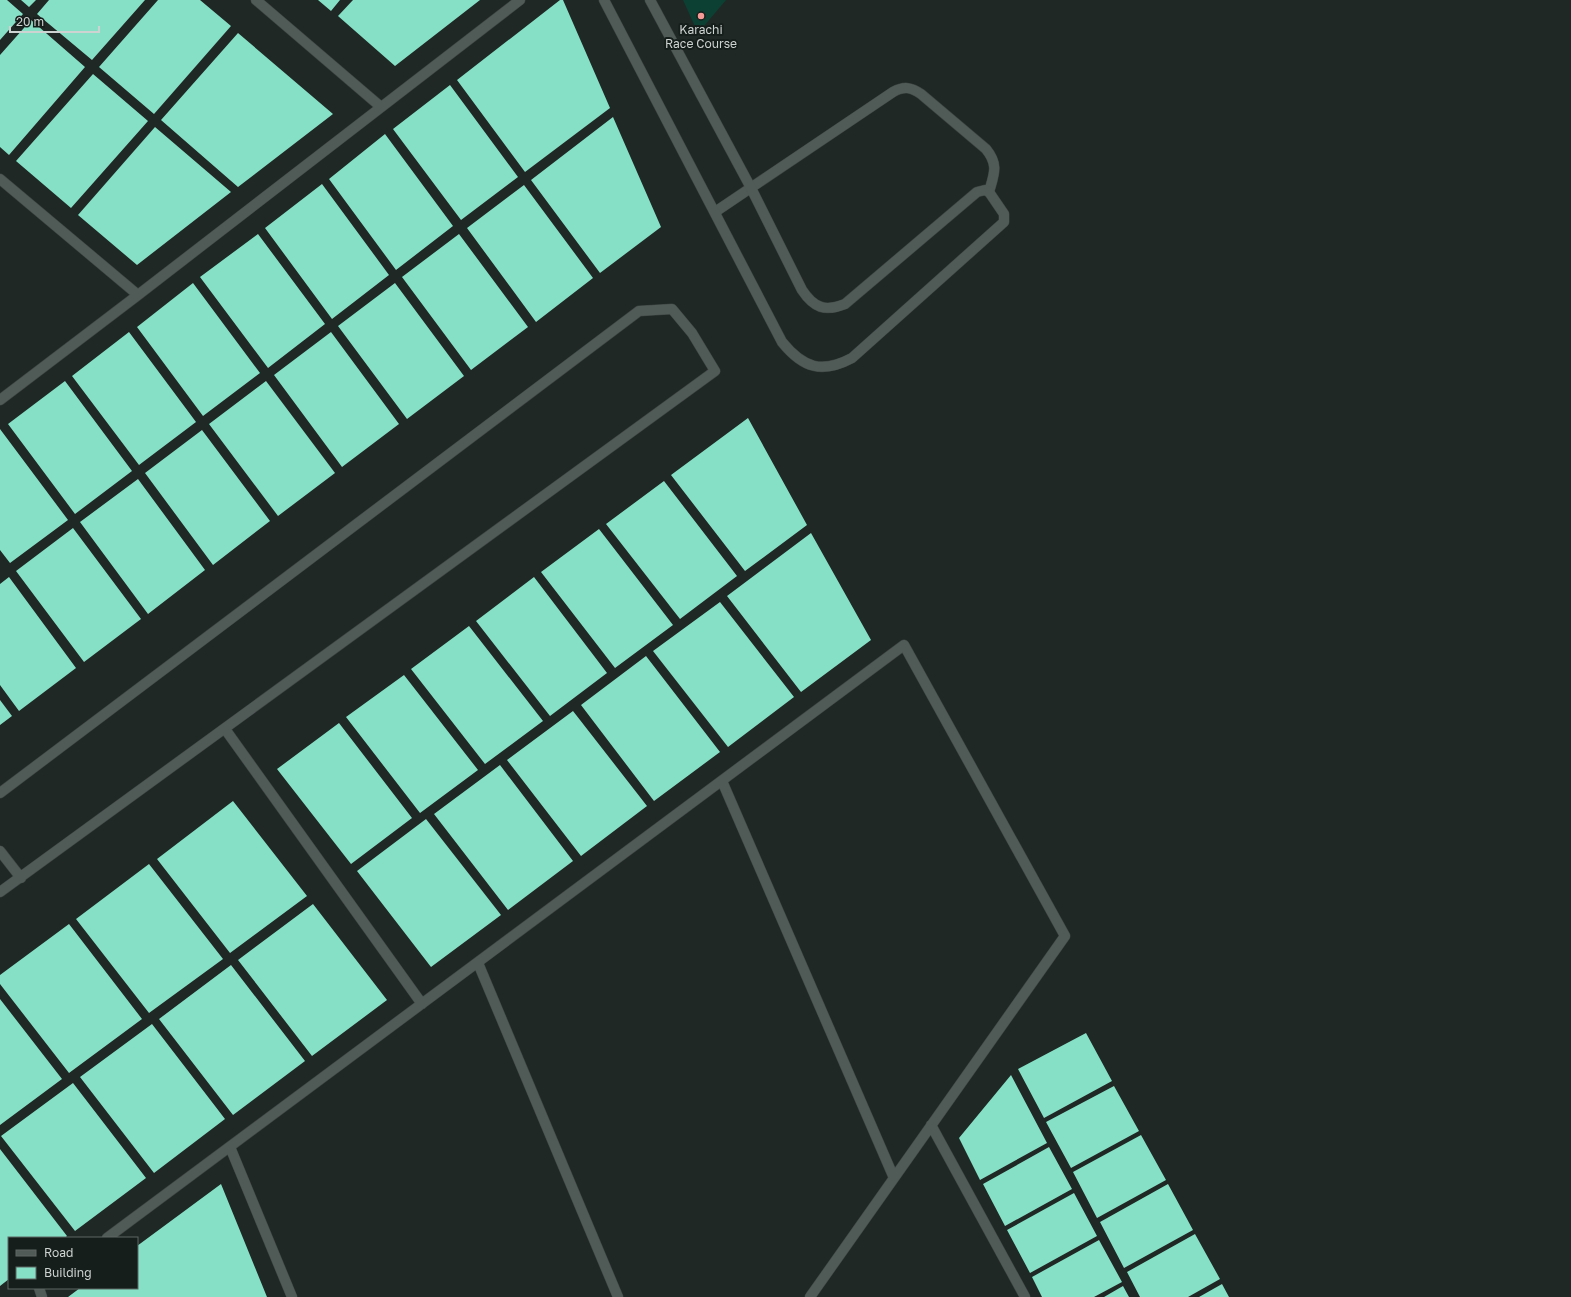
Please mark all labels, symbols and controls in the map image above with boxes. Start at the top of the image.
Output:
scale bar [10,8,99,34]
marker: Karachi Race Course [696,11,706,21]
text: 20 m [16,14,44,29]
place label: Karachi Race Course [665,22,737,51]
legend [8,1237,138,1289]
text: Road [44,1245,73,1260]
text: Building [44,1265,92,1280]

